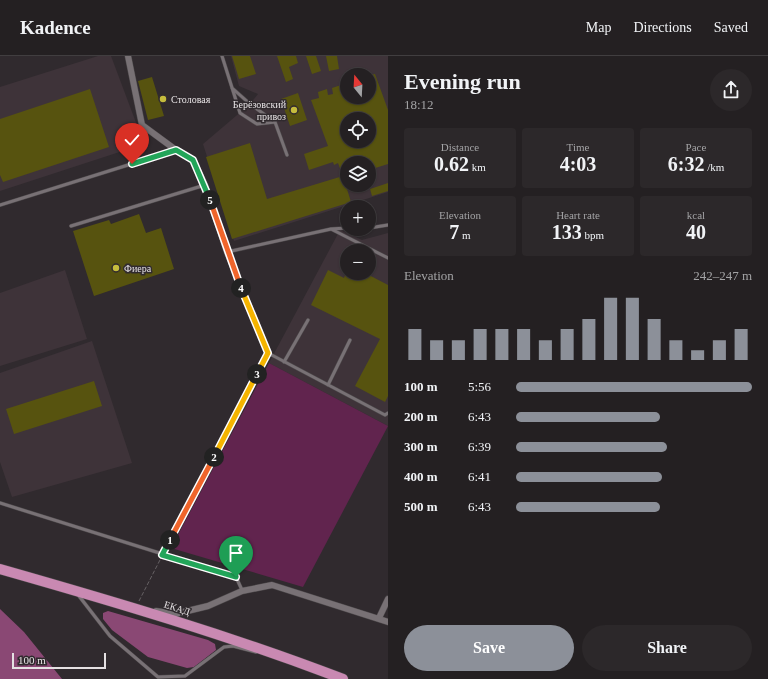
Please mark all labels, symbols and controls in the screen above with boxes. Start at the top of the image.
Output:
text: Kadence [20,17,91,38]
text: Map [586,20,611,35]
text: Directions [633,20,692,35]
text: Saved [714,20,748,35]
north arrow [340,68,376,104]
map controls [340,68,376,280]
text: Evening run [404,69,521,94]
button: share [710,69,752,111]
marker: Столовая [158,94,168,104]
place label: Столовая [171,94,211,105]
text: 18:12 [404,97,434,112]
place label: Берёзовский привоз [233,99,287,122]
marker: Берёзовский привоз [289,105,299,115]
button: locate [340,112,376,148]
pin [115,123,149,164]
icon: check [121,129,143,151]
text: Distance [441,141,479,153]
text: Time [567,141,589,153]
text: Pace [686,141,706,153]
text: 0.62 [434,153,469,175]
text: 4:03 [560,153,596,175]
text: 6:32 [668,153,704,175]
button: layers [340,156,376,192]
text: km [469,161,486,173]
text: /km [704,161,724,173]
pin: 5 [200,190,220,210]
text: 5 [207,194,213,206]
button: + [340,200,376,236]
text: Elevation [439,209,481,221]
text: Heart rate [556,209,600,221]
text: kcal [687,209,705,221]
text: 7 [449,221,459,243]
text: 133 [552,221,582,243]
text: 40 [686,221,706,243]
text: m [459,229,471,241]
text: bpm [582,229,604,241]
button: − [340,244,376,280]
marker: Фиера [111,263,121,273]
place label: Фиера [124,263,152,274]
text: Elevation [404,268,454,283]
text: 242–247 m [693,268,752,283]
pin: 4 [231,278,251,298]
text: 4 [238,282,244,294]
pin: 3 [247,364,267,384]
text: 3 [254,368,260,380]
text: 100 m [404,379,438,394]
text: 5:56 [468,379,491,394]
text: 200 m [404,409,438,424]
text: 6:43 [468,409,491,424]
text: 300 m [404,439,438,454]
text: 6:39 [468,439,491,454]
pin: 2 [204,447,224,467]
text: 2 [211,451,217,463]
text: 400 m [404,469,438,484]
text: 6:41 [468,469,491,484]
text: 500 m [404,499,438,514]
text: 6:43 [468,499,491,514]
pin: 1 [160,530,180,550]
text: 1 [167,534,173,546]
pin [219,536,253,577]
icon: arrive [225,542,247,564]
street label: ЕКАД [163,599,192,617]
button: Save [404,625,574,671]
button: Share [582,625,752,671]
scale bar [12,651,106,670]
text: 100 m [18,654,46,666]

